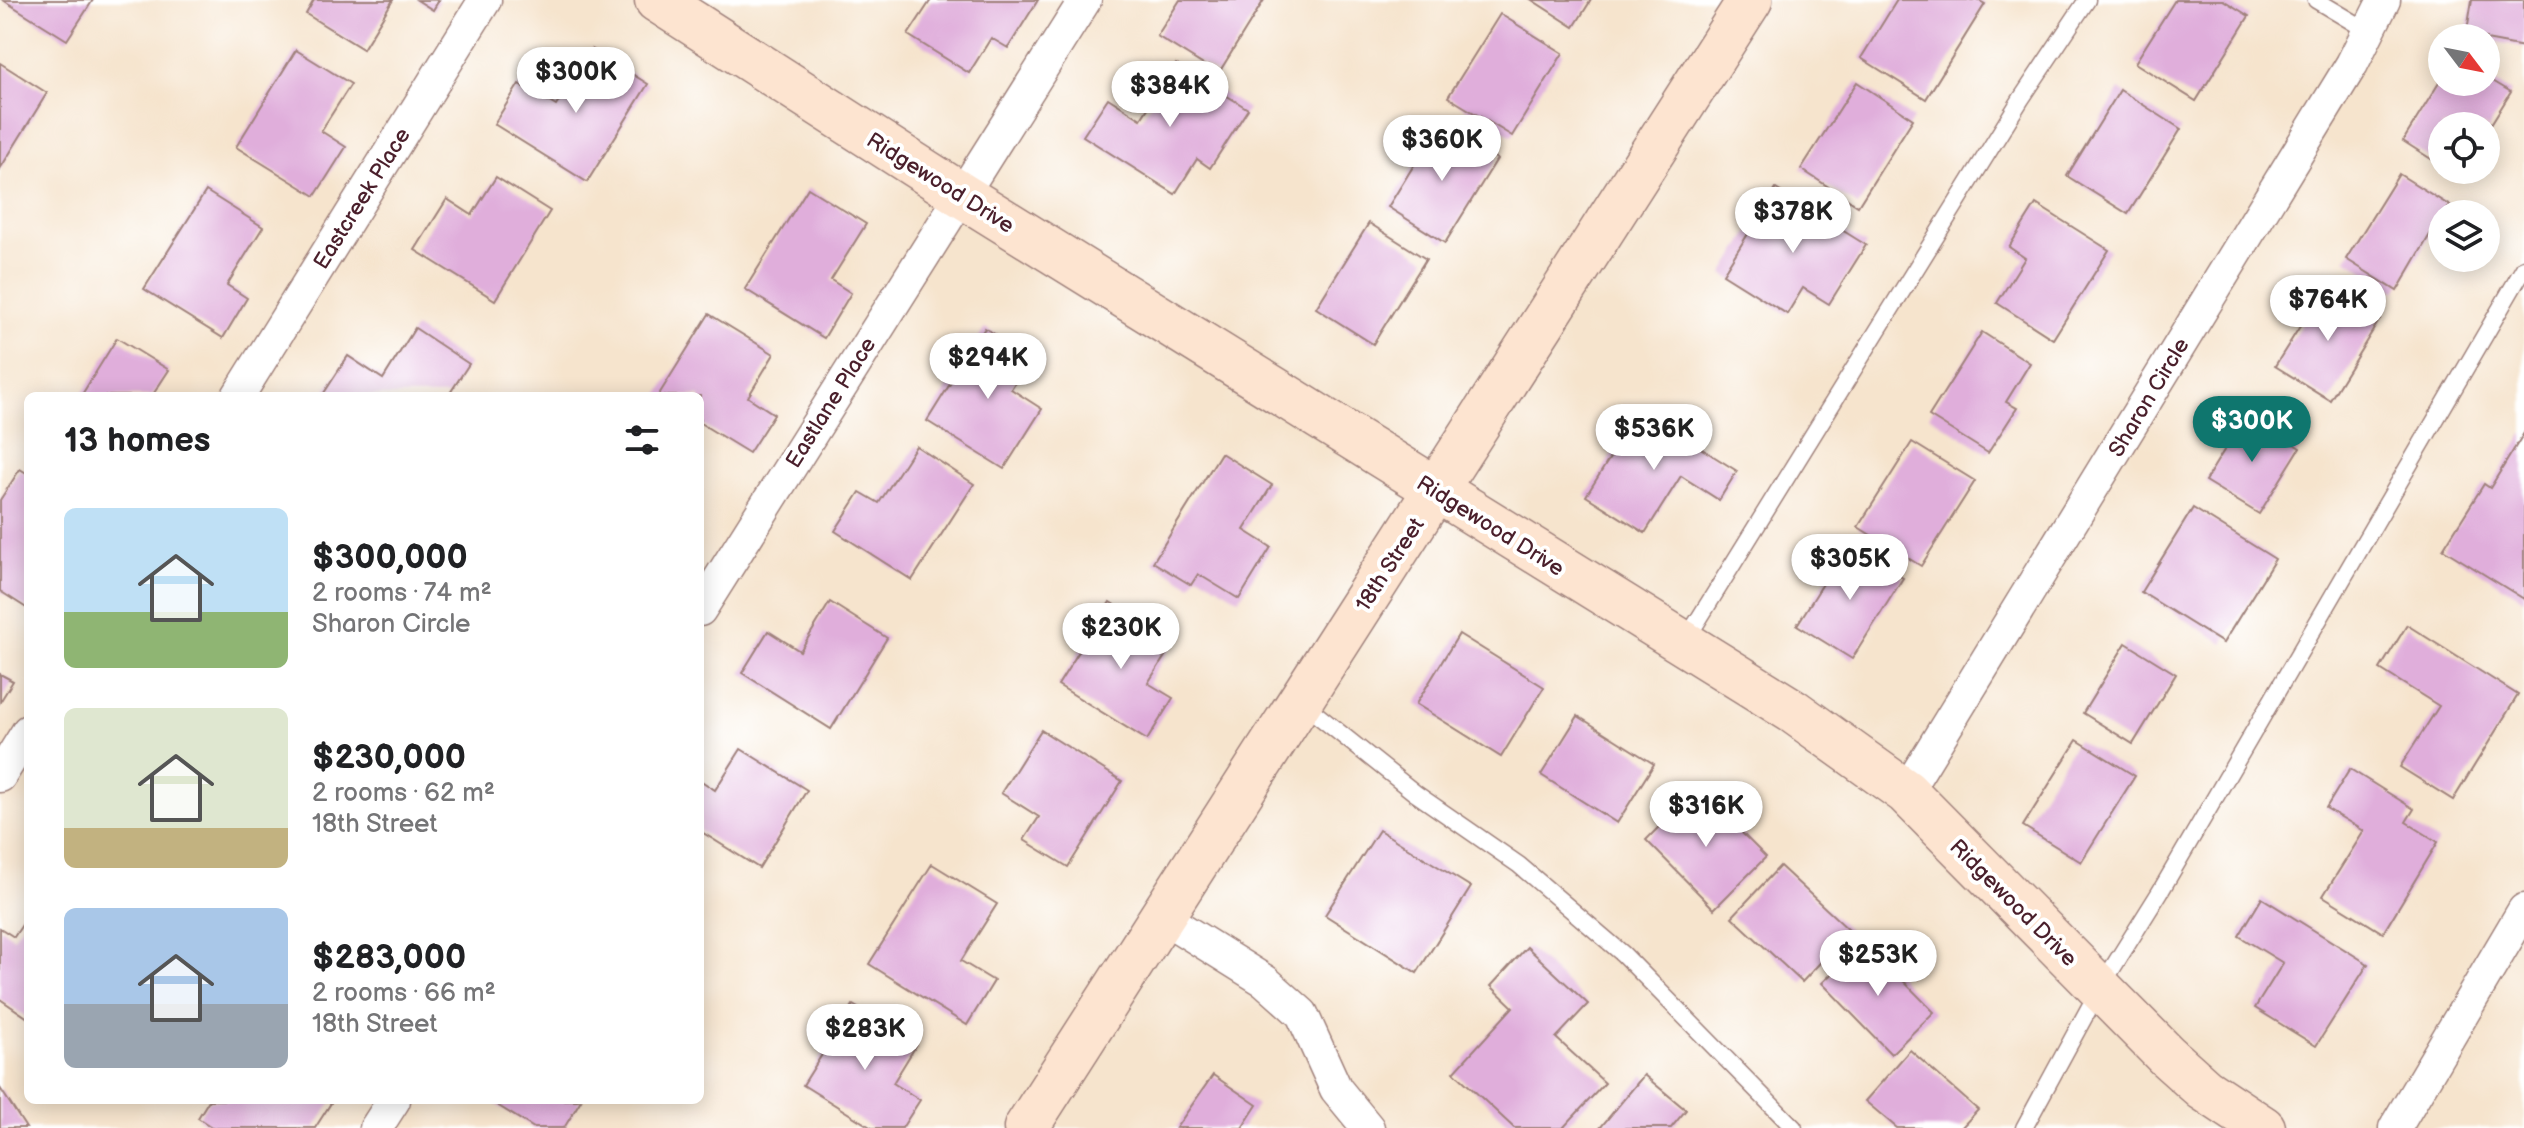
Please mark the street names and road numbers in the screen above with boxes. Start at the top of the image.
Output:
street label: Eastcreek Place [308,123,417,275]
street label: Ridgewood Drive [861,127,1019,240]
street label: Eastlane Place [780,332,882,473]
street label: Sharon Circle [2103,333,2195,462]
street label: Ridgewood Drive [1411,470,1569,583]
street label: 18th Street [1350,513,1431,617]
street label: Ridgewood Drive [1944,834,2082,972]

